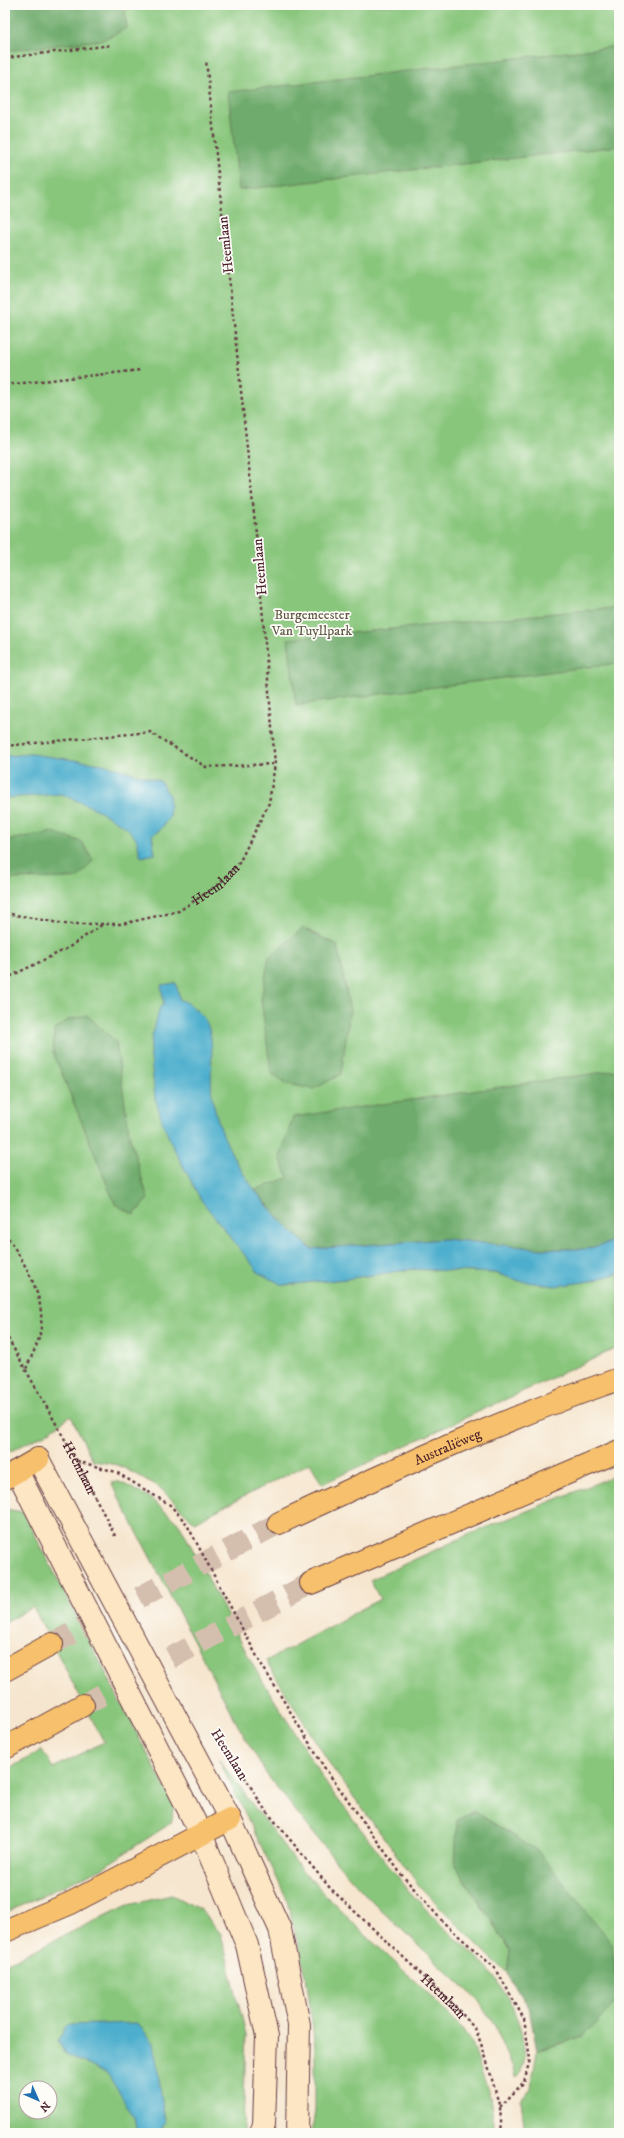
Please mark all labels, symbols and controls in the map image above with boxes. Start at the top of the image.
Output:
street label: Heemlaan [214,215,238,274]
street label: Heemlaan [248,537,271,596]
park label: Burgemeester Van Tuyllpark [271,606,352,640]
street label: Heemlaan [189,859,245,910]
street label: Australiëweg [412,1425,484,1470]
street label: Heemlaan [58,1438,101,1498]
street label: Heemlaan [206,1726,252,1784]
street label: Heemlaan [416,1970,470,2023]
north arrow [18,2080,58,2120]
text: N [36,2098,53,2115]

